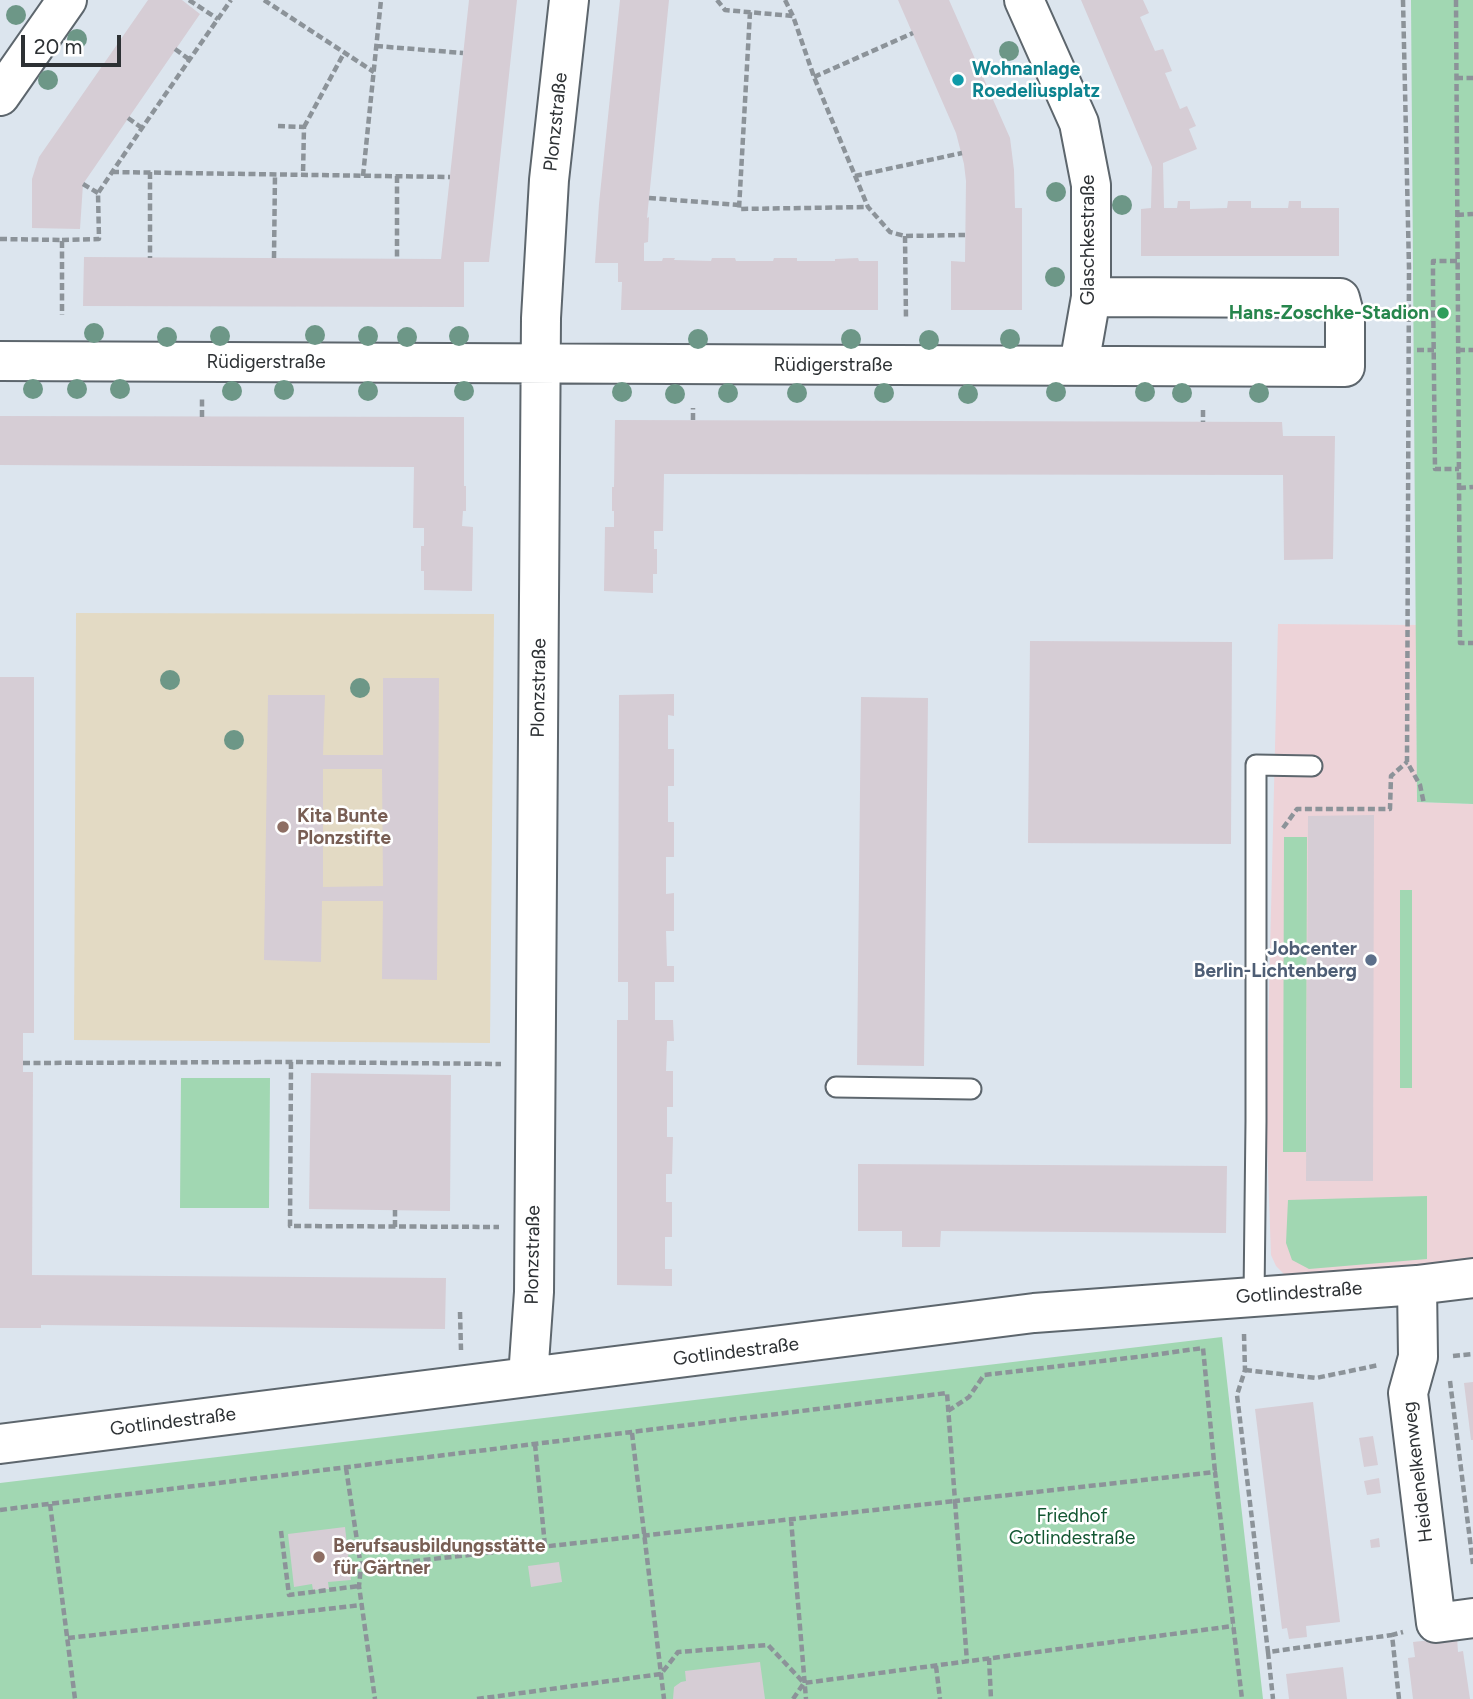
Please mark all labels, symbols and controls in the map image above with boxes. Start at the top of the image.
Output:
scale bar [24,21,124,65]
text: 20 m [34,34,82,59]
place label: Wohnanlage Roedeliusplatz [972,58,1100,102]
street label: Plonzstraße [539,71,573,173]
marker: Wohnanlage Roedeliusplatz [950,72,966,88]
street label: Glaschkestraße [1077,175,1099,305]
place label: Hans-Zoschke-Stadion [1229,302,1429,324]
marker: Hans-Zoschke-Stadion [1435,305,1451,321]
street label: Rüdigerstraße [206,351,326,373]
street label: Rüdigerstraße [773,354,893,376]
street label: Plonzstraße [527,638,551,738]
place label: Kita Bunte Plonzstifte [297,805,391,849]
marker: Kita Bunte Plonzstifte [275,819,291,835]
place label: Jobcenter Berlin-Lichtenberg [1194,938,1357,982]
marker: Jobcenter Berlin-Lichtenberg [1363,952,1379,968]
street label: Plonzstraße [521,1205,545,1305]
street label: Gotlindestraße [1235,1277,1363,1309]
street label: Gotlindestraße [672,1333,800,1371]
street label: Heidenelkenweg [1398,1400,1438,1544]
street label: Gotlindestraße [109,1403,237,1441]
park label: Friedhof Gotlindestraße [1009,1505,1135,1549]
place label: Berufsausbildungsstätte für Gärtner [333,1535,546,1579]
marker: Berufsausbildungsstätte für Gärtner [311,1549,327,1565]

